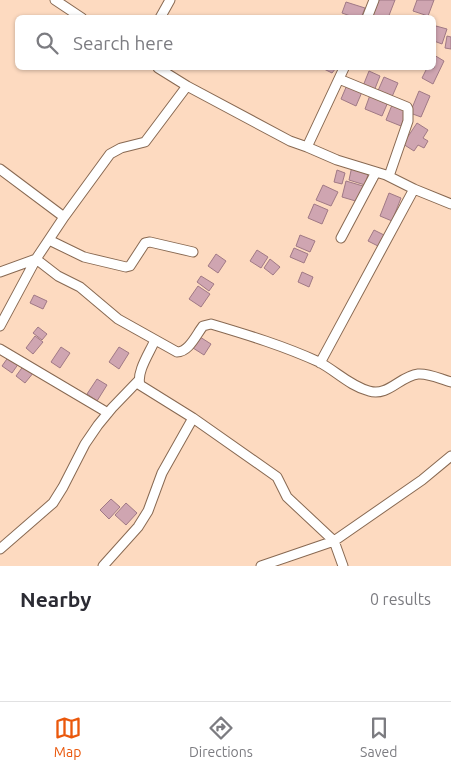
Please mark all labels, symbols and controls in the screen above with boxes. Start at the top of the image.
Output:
search box [15,15,436,70]
icon: search [33,29,61,57]
text: Search here [73,32,173,54]
text: Nearby [20,587,91,611]
text: 0 results [370,590,431,608]
tab: Map [54,714,82,760]
tab: Directions [189,714,253,760]
tab: Saved [360,714,397,760]

